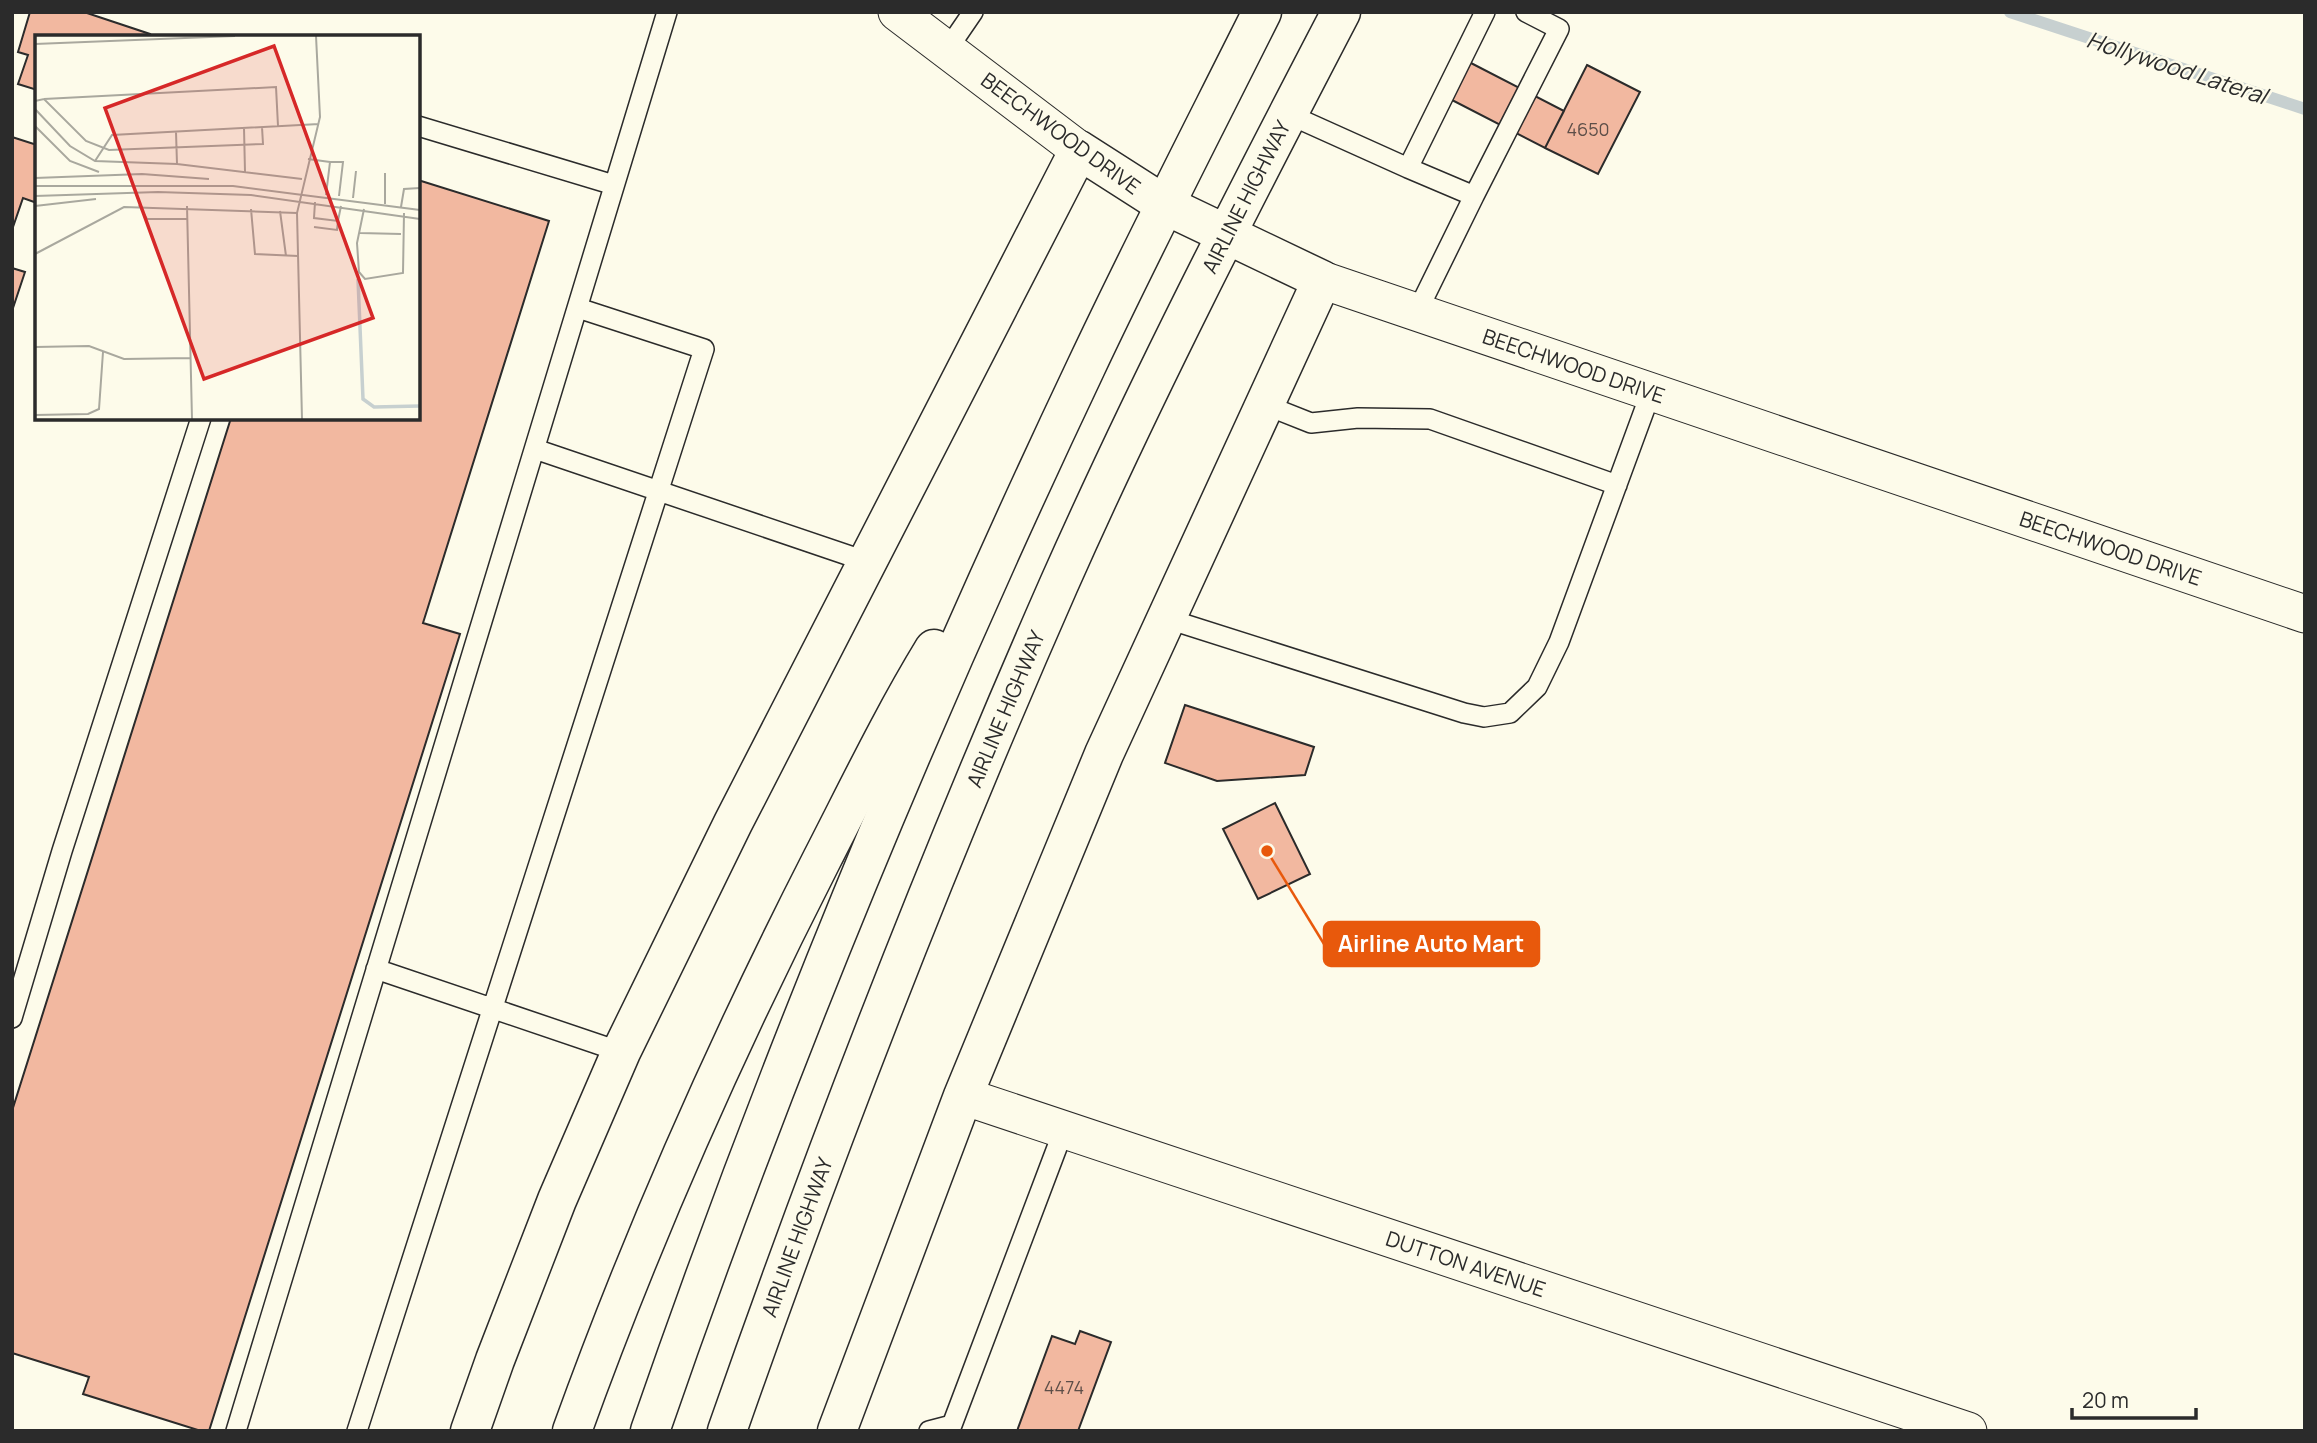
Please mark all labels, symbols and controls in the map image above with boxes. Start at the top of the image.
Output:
water label: Hollywood Lateral [2083,23,2274,112]
inset map [35,35,420,420]
street label: BEECHWOOD DRIVE [976,66,1146,200]
street label: AIRLINE HIGHWAY [1195,115,1297,278]
house number: 4650 [1566,117,1610,141]
street label: BEECHWOOD DRIVE [1479,322,1669,409]
street label: BEECHWOOD DRIVE [2016,504,2205,592]
street label: AIRLINE HIGHWAY [960,626,1051,792]
callout: Airline Auto Mart [1324,922,1539,966]
text: Airline Auto Mart [1338,927,1524,959]
street label: AIRLINE HIGHWAY [755,1153,839,1321]
street label: DUTTON AVENUE [1382,1224,1549,1303]
house number: 4474 [1044,1375,1084,1399]
scale bar [2072,1376,2196,1420]
text: 20 m [2082,1386,2129,1414]

